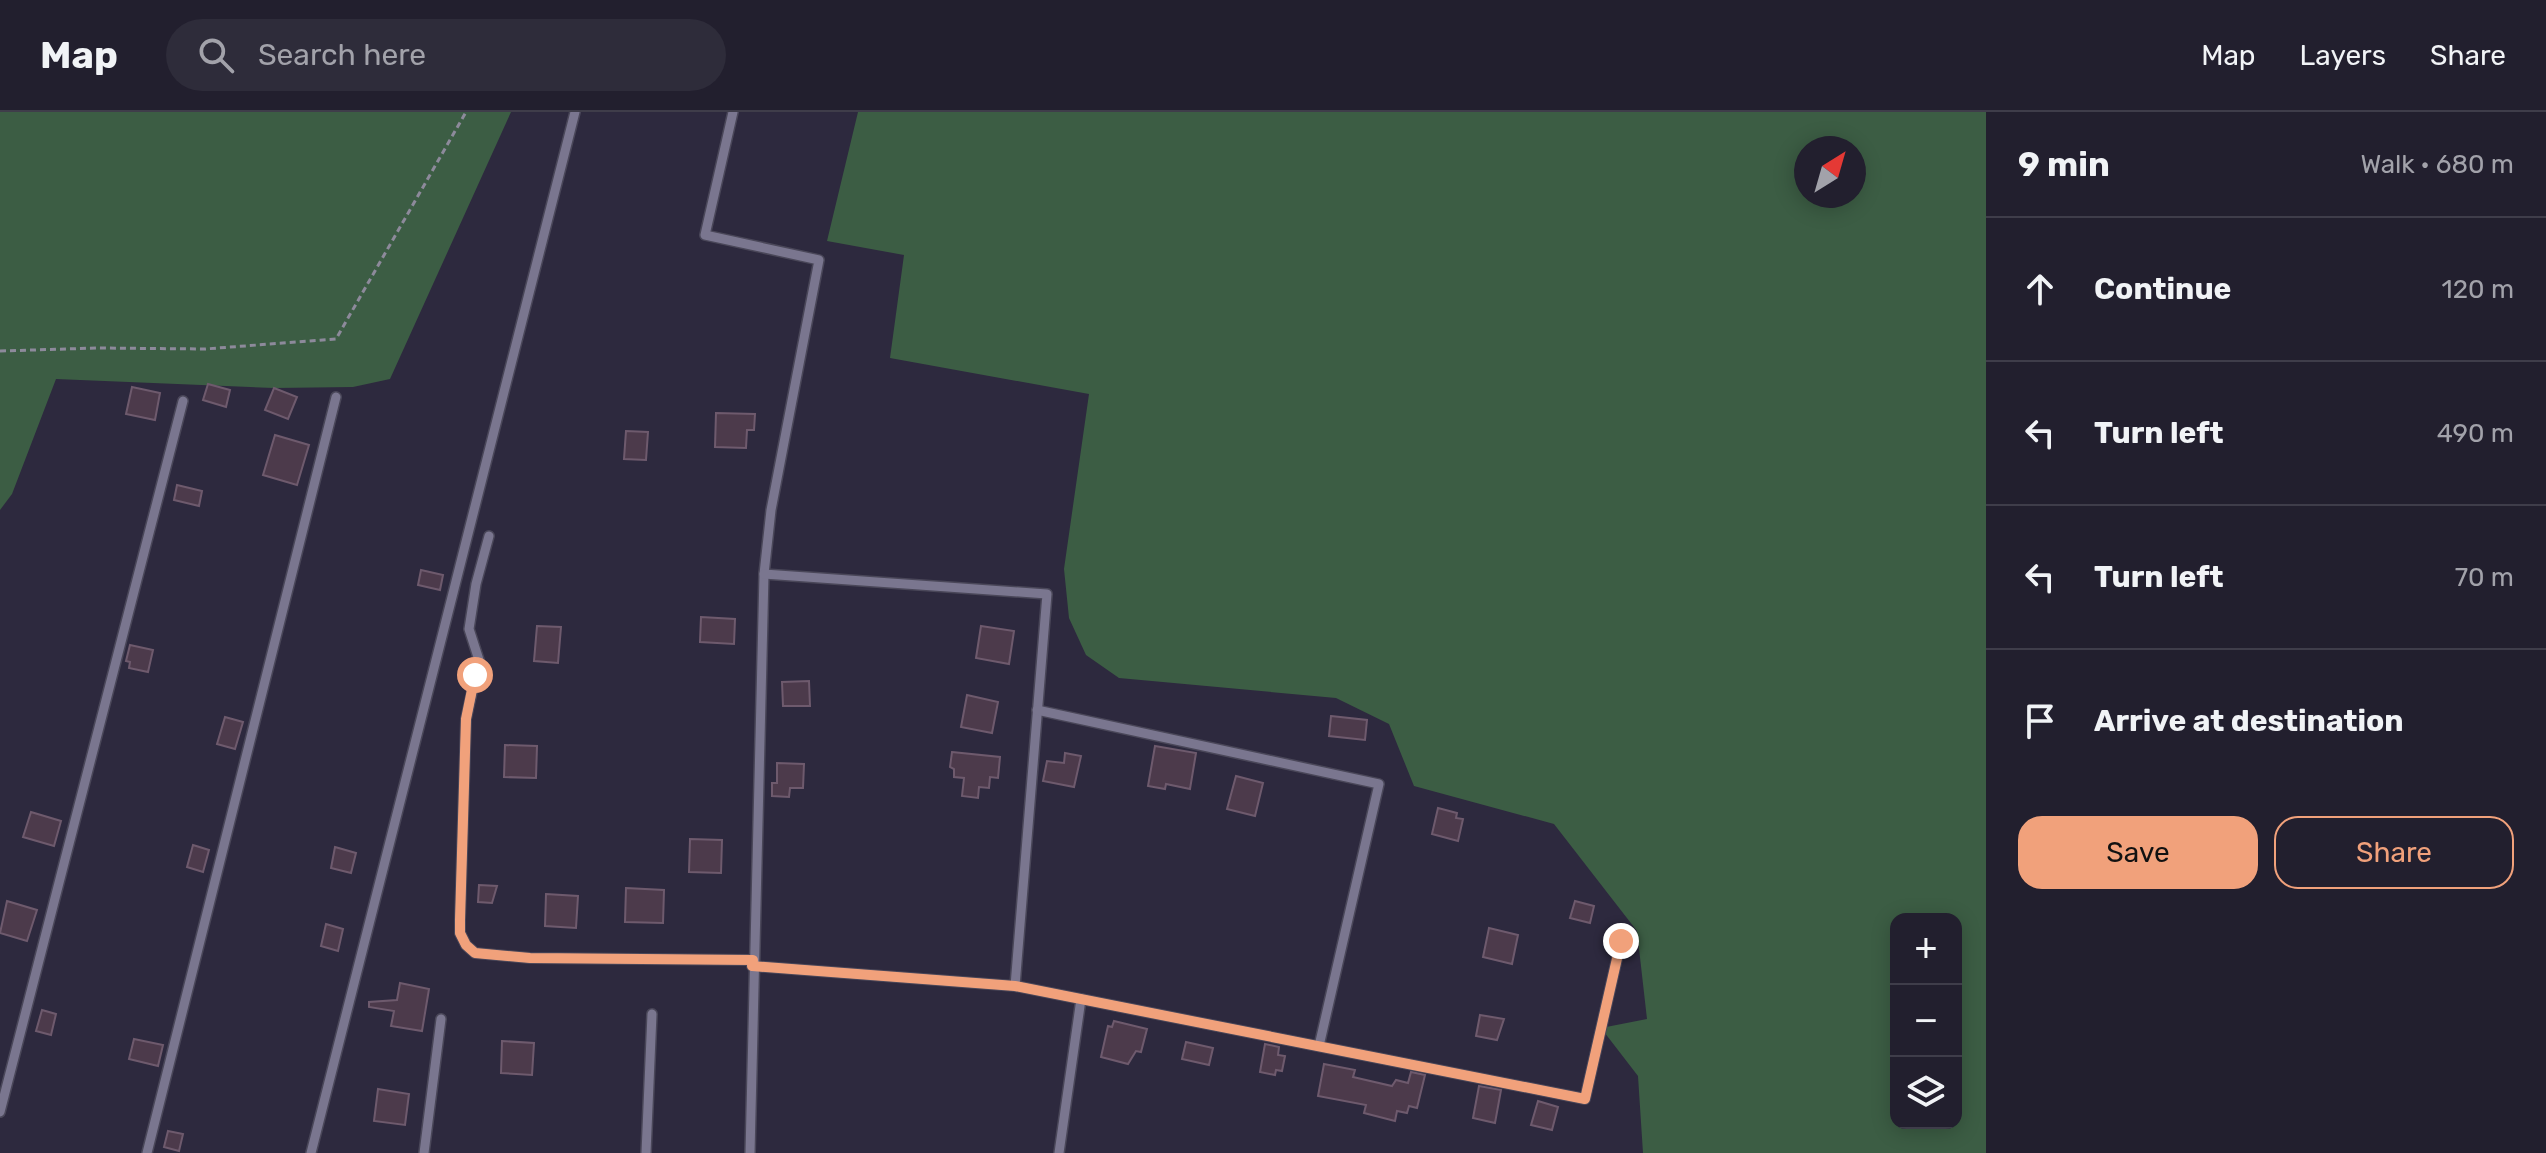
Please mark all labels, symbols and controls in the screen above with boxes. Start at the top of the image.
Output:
search box [166,19,726,91]
text: Map [40,32,118,78]
icon: search [194,33,238,77]
text: Search here [258,37,426,73]
text: Map [2201,39,2256,72]
text: Layers [2300,39,2386,72]
text: Share [2430,39,2506,72]
north arrow [1794,136,1866,208]
text: 9 min [2018,144,2110,185]
text: Walk · 680 m [2360,149,2514,180]
icon: ahead [2018,267,2062,311]
text: Continue [2094,271,2231,307]
text: 120 m [2442,274,2514,305]
icon: left [2018,411,2062,455]
text: Turn left [2094,415,2224,451]
text: 490 m [2437,418,2514,449]
icon: left [2018,555,2062,599]
text: Turn left [2094,559,2224,595]
text: 70 m [2455,562,2514,593]
route start [457,657,493,693]
icon: arrive [2018,699,2062,743]
text: Arrive at destination [2094,703,2404,739]
button: Save [2018,816,2258,889]
button: Share [2274,816,2514,889]
map controls [1890,913,1962,1129]
button: + [1890,913,1962,985]
route end [1603,923,1639,959]
button: − [1890,985,1962,1057]
button: layers [1890,1057,1962,1129]

